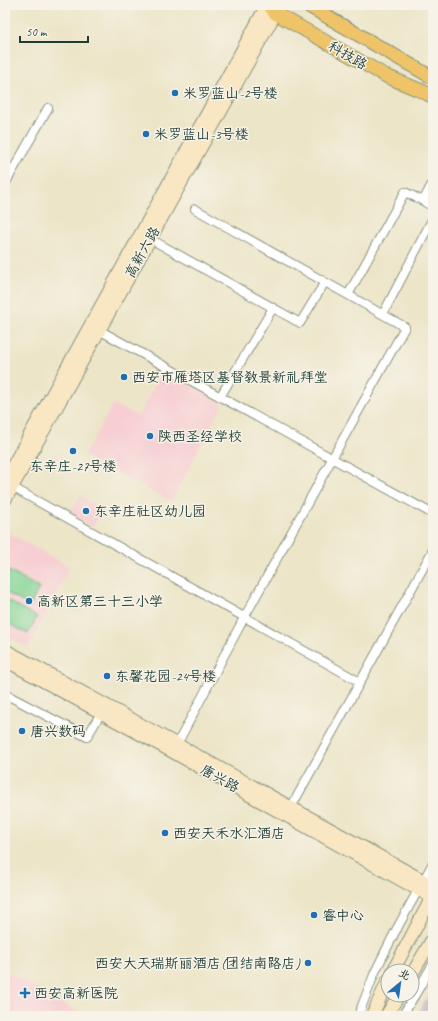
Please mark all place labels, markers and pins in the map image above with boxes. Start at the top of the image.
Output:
place label: 米罗蓝山-2号楼 [183,85,278,102]
marker: 米罗蓝山-2号楼 [170,88,180,98]
place label: 米罗蓝山-3号楼 [154,126,249,143]
marker: 米罗蓝山-3号楼 [141,129,151,139]
place label: 西安市雁塔区基督教景新礼拜堂 [132,369,328,386]
marker: 西安市雁塔区基督教景新礼拜堂 [119,372,129,382]
place label: 陕西圣经学校 [158,428,242,445]
marker: 陕西圣经学校 [145,431,155,441]
marker: 东辛庄-27号楼 [68,446,78,456]
place label: 东辛庄-27号楼 [29,458,117,475]
place label: 东辛庄社区幼儿园 [94,503,206,520]
marker: 东辛庄社区幼儿园 [81,506,91,516]
place label: 高新区第三十三小学 [37,593,163,610]
marker: 高新区第三十三小学 [24,596,34,606]
place label: 东馨花园-24号楼 [115,668,216,685]
marker: 东馨花园-24号楼 [102,671,112,681]
place label: 唐兴数码 [30,723,86,740]
marker: 唐兴数码 [17,726,27,736]
place label: 西安天禾水汇酒店 [173,825,285,842]
marker: 西安天禾水汇酒店 [160,828,170,838]
place label: 睿中心 [322,907,364,924]
marker: 睿中心 [309,910,319,920]
place label: 西安大天瑞斯丽酒店(团结南路店) [95,955,301,972]
marker: 西安大天瑞斯丽酒店(团结南路店) [303,958,313,968]
place label: 西安高新医院 [34,985,118,1002]
marker: 西安高新医院 [19,987,31,999]

